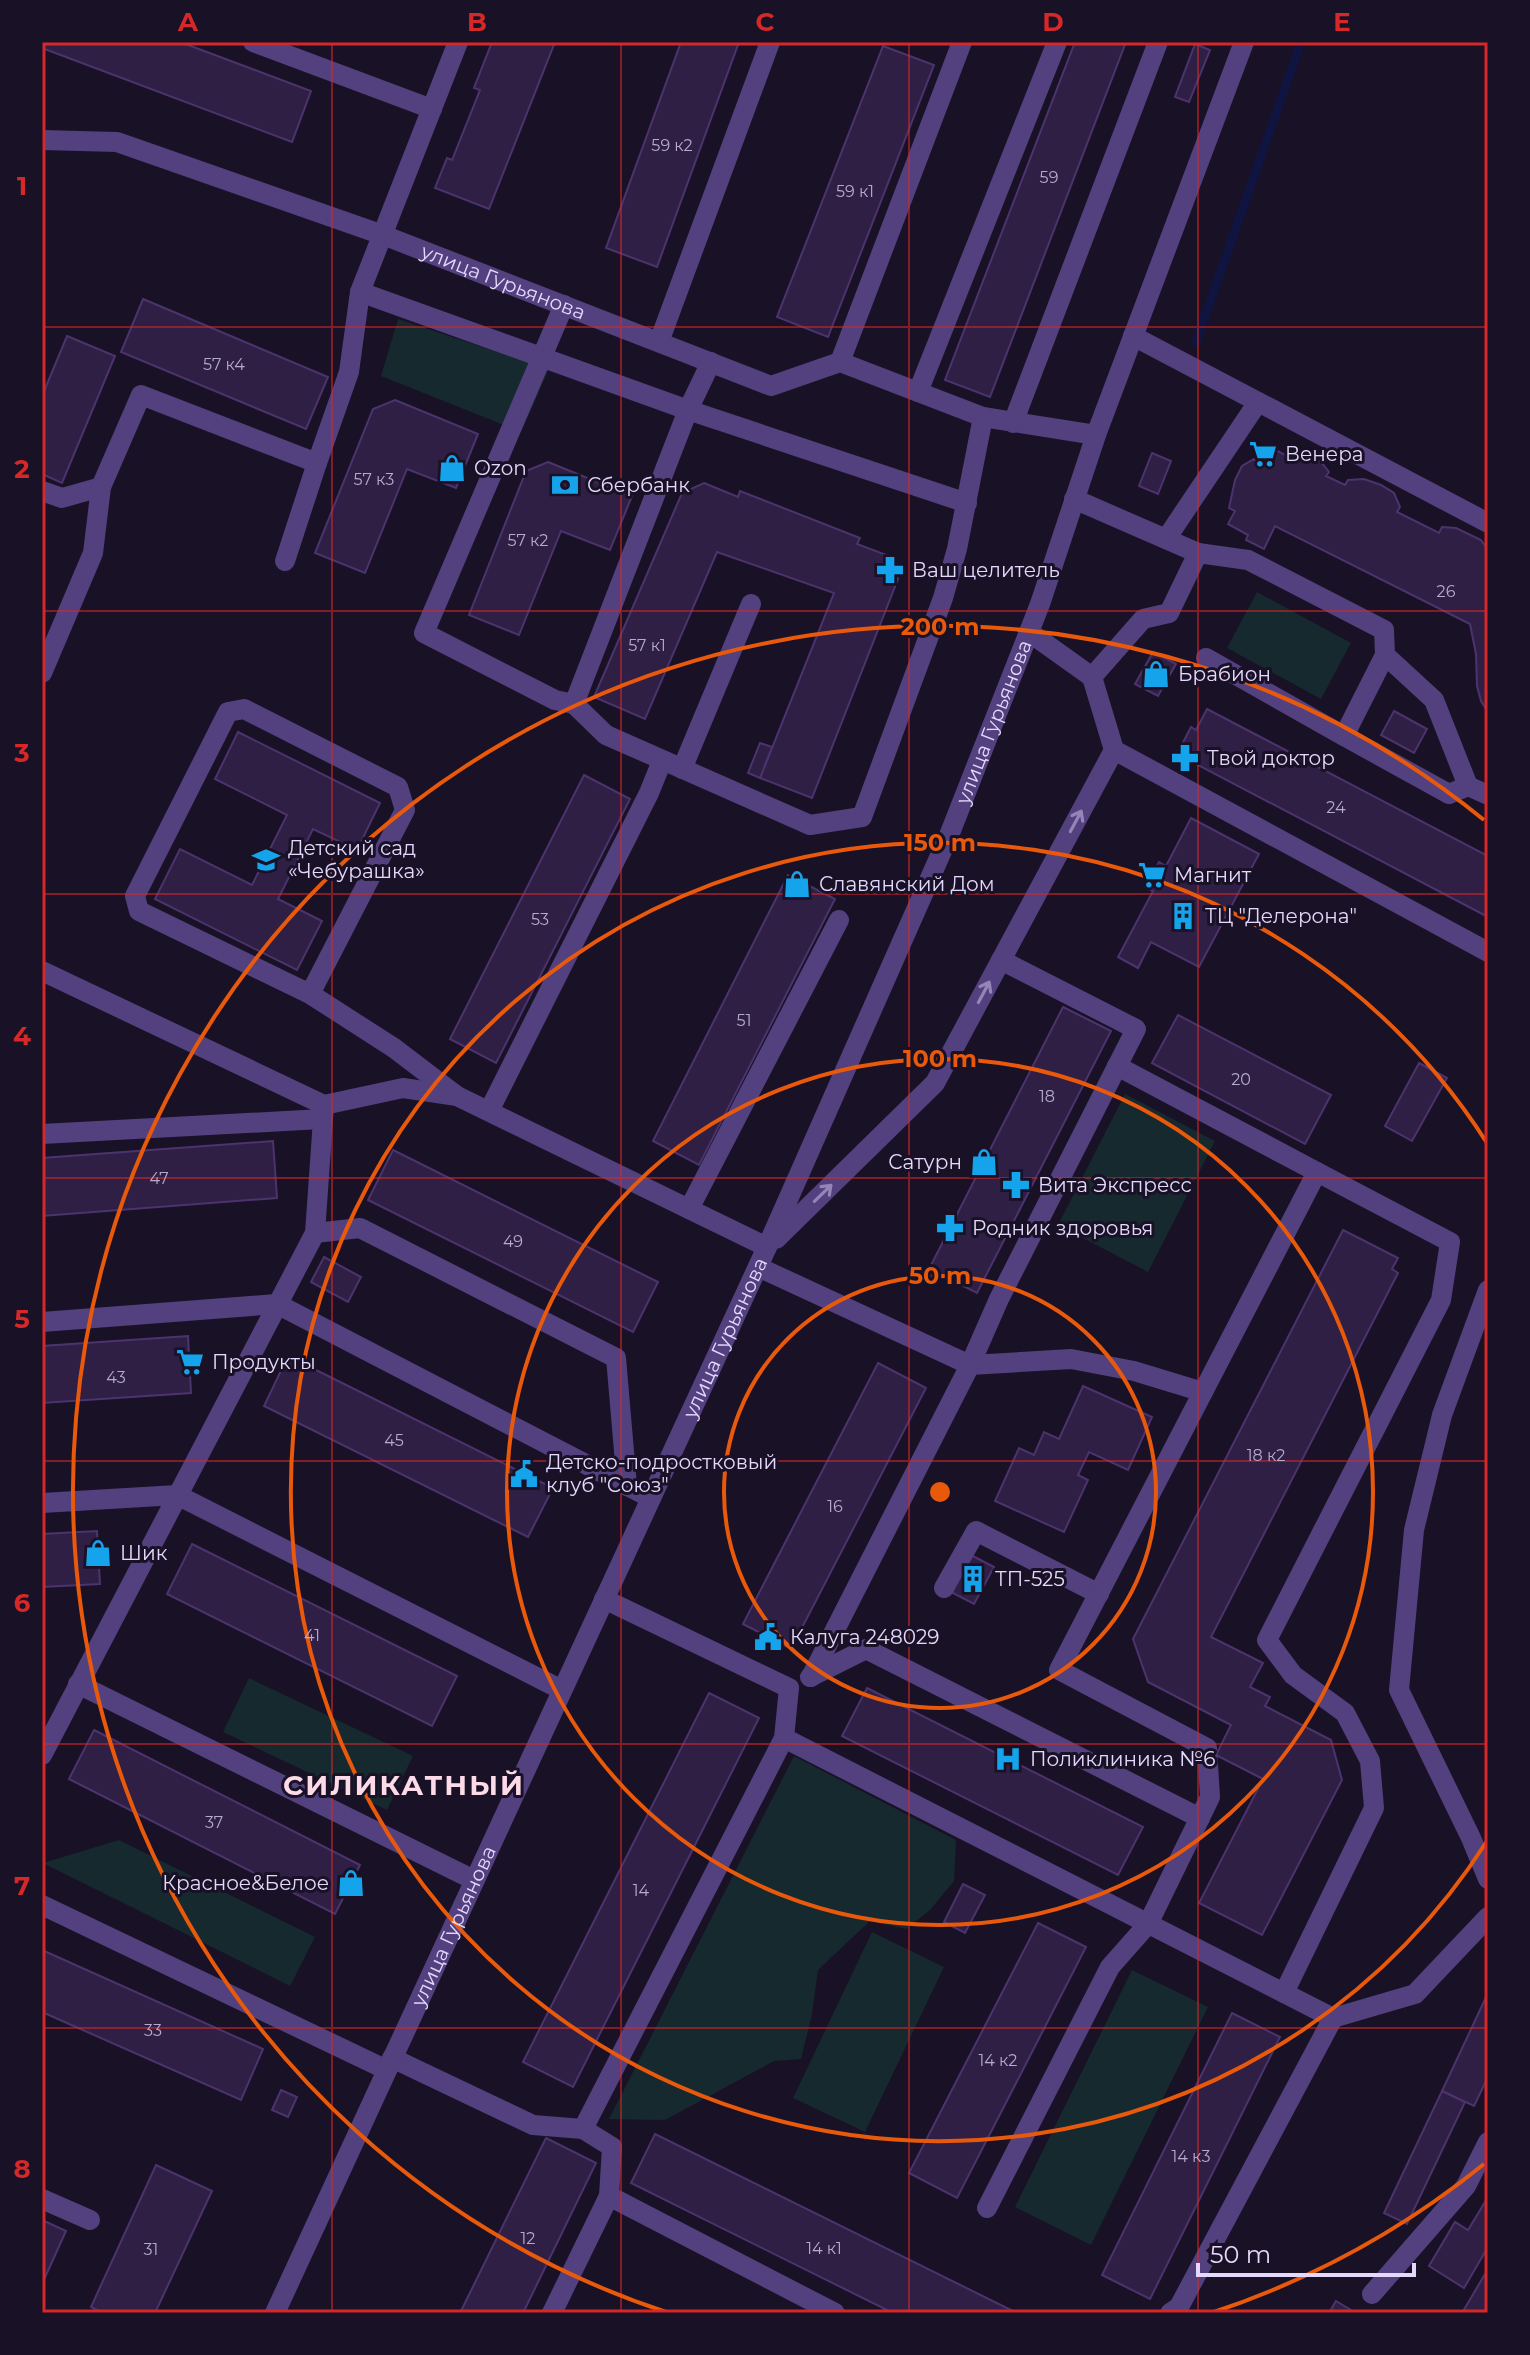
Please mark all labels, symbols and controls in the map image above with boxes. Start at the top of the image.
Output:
text: A [177,6,199,38]
text: B [467,6,487,38]
text: C [756,6,775,38]
text: D [1042,6,1064,38]
text: E [1333,6,1351,38]
house number: 59 к2 [651,136,693,155]
house number: 59 [1040,168,1058,187]
text: 1 [17,170,27,202]
house number: 59 к1 [836,182,874,201]
street label: улица Гурьянова [417,239,589,325]
house number: 57 к4 [203,355,245,374]
supermarket icon: Венера [1248,439,1278,469]
place label: Венера [1285,442,1364,466]
text: 2 [14,453,30,485]
shop icon: Ozon [437,453,467,483]
place label: Ozon [474,456,527,480]
house number: 57 к3 [354,470,394,489]
bank icon: Сбербанк [550,470,580,500]
place label: Сбербанк [587,473,690,497]
house number: 57 к2 [508,531,548,550]
pharmacy icon: Ваш целитель [875,555,905,585]
place label: Ваш целитель [912,558,1060,582]
house number: 26 [1437,582,1456,601]
text: 200 m [901,612,979,641]
house number: 57 к1 [628,636,666,655]
street label: улица Гурьянова [950,636,1037,808]
shop icon: Брабион [1141,659,1171,689]
place label: Брабион [1178,662,1271,686]
text: 3 [13,737,30,769]
pharmacy icon: Твой доктор [1170,743,1200,773]
place label: Твой доктор [1207,746,1335,770]
house number: 24 [1326,798,1346,817]
one-way arrow [1068,810,1084,833]
text: 150 m [904,828,976,857]
place label: Детский сад «Чебурашка» [288,836,425,883]
school or university icon: Детский сад «Чебурашка» [251,845,281,875]
supermarket icon: Магнит [1137,860,1167,890]
place label: Магнит [1174,863,1252,887]
shop icon: Славянский Дом [782,869,812,899]
place label: Славянский Дом [819,872,995,896]
building icon: ТЦ "Делерона" [1168,901,1198,931]
place label: ТЦ "Делерона" [1205,904,1357,928]
house number: 53 [531,910,549,929]
one-way arrow [976,981,992,1004]
house number: 51 [737,1011,751,1030]
text: 4 [13,1020,31,1052]
text: 100 m [903,1044,977,1073]
house number: 20 [1231,1070,1251,1089]
house number: 18 [1039,1087,1055,1106]
shop icon: Сатурн [969,1147,999,1177]
place label: Сатурн [888,1150,962,1174]
house number: 47 [149,1169,169,1188]
pharmacy icon: Вита Экспресс [1001,1170,1031,1200]
place label: Вита Экспресс [1038,1173,1192,1197]
one-way arrow [813,1183,833,1202]
pharmacy icon: Родник здоровья [935,1213,965,1243]
place label: Родник здоровья [972,1216,1153,1240]
house number: 49 [503,1232,523,1251]
street label: улица Гурьянова [677,1254,772,1423]
text: 50 m [909,1261,971,1290]
text: 5 [14,1303,30,1335]
supermarket icon: Продукты [175,1347,205,1377]
place label: Продукты [212,1350,316,1374]
house number: 43 [106,1368,126,1387]
house number: 45 [384,1431,404,1450]
house number: 18 к2 [1247,1446,1285,1465]
place label: Детско-подростковый клуб "Союз" [546,1450,777,1497]
public building icon: Детско-подростковый клуб "Союз" [509,1459,539,1489]
centre of rings [926,1478,954,1506]
house number: 16 [827,1497,843,1516]
shop icon: Шик [83,1538,113,1568]
place label: Шик [120,1541,168,1565]
building icon: ТП-525 [958,1564,988,1594]
place label: ТП-525 [995,1567,1065,1591]
text: 6 [14,1587,31,1619]
public building icon: Калуга 248029 [753,1622,783,1652]
place label: Калуга 248029 [790,1625,939,1649]
house number: 41 [304,1626,320,1645]
hospital icon: Поликлиника №6 [993,1744,1023,1774]
place label: Поликлиника №6 [1030,1747,1216,1771]
district label: СИЛИКАТНЫЙ [283,1768,525,1802]
house number: 37 [205,1813,223,1832]
street label: улица Гурьянова [406,1842,501,2011]
shop icon: Красное&Белое [336,1868,366,1898]
text: 7 [14,1870,30,1902]
place label: Красное&Белое [162,1871,329,1895]
house number: 14 [633,1881,650,1900]
house number: 33 [144,2021,162,2040]
house number: 14 к2 [979,2051,1017,2070]
house number: 14 к3 [1172,2147,1210,2166]
text: 8 [13,2153,31,2185]
scale bar [1198,2227,1414,2277]
house number: 12 [521,2229,535,2248]
house number: 14 к1 [806,2239,842,2258]
house number: 31 [144,2240,158,2259]
text: 50 m [1210,2240,1271,2269]

